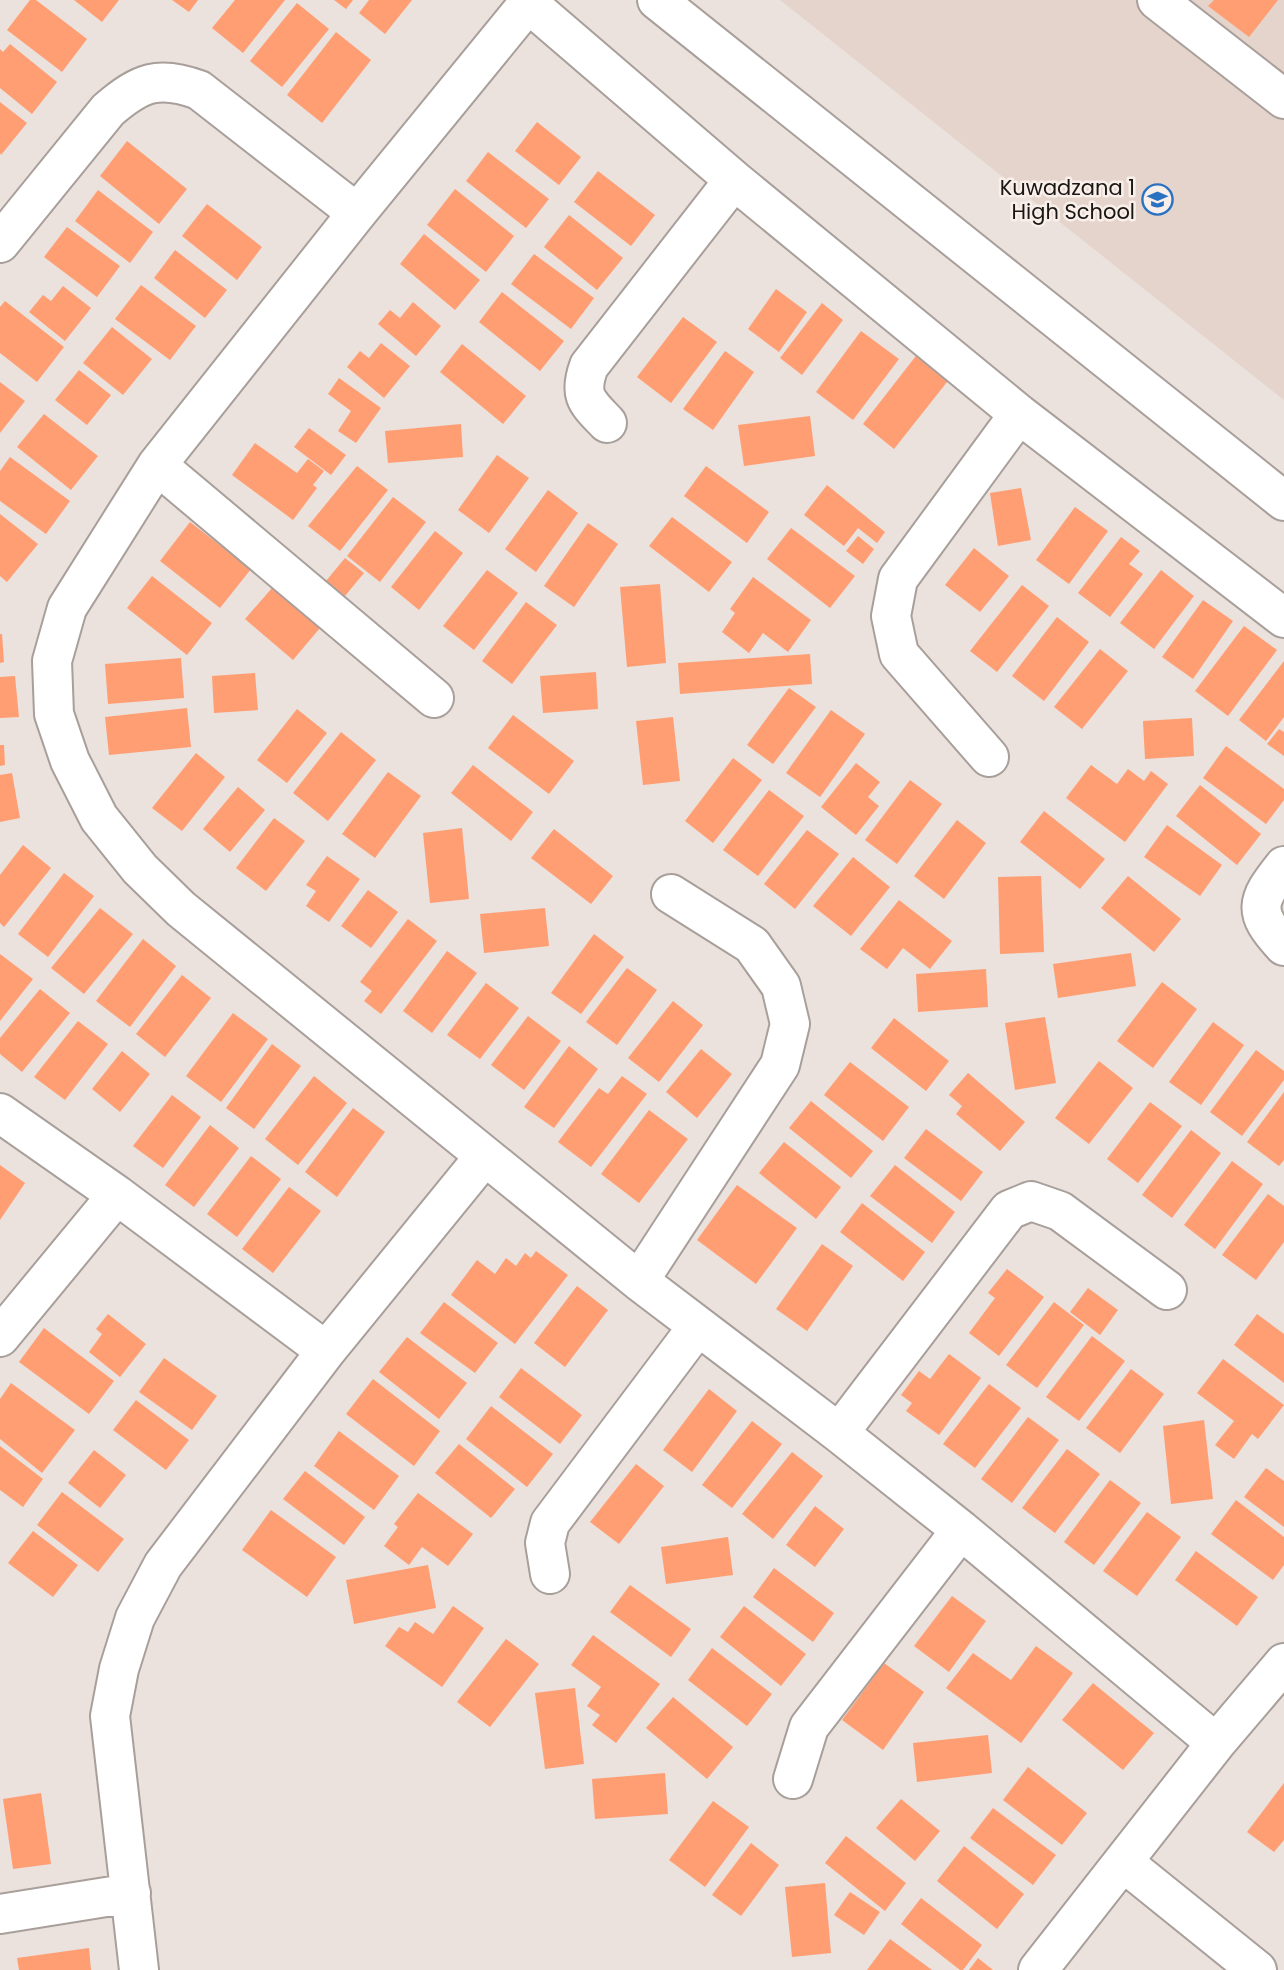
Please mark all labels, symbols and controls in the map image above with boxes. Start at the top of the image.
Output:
place label: Kuwadzana 1 High School [1000,173,1135,226]
school or university icon: Kuwadzana 1 High School [1141,183,1175,217]

